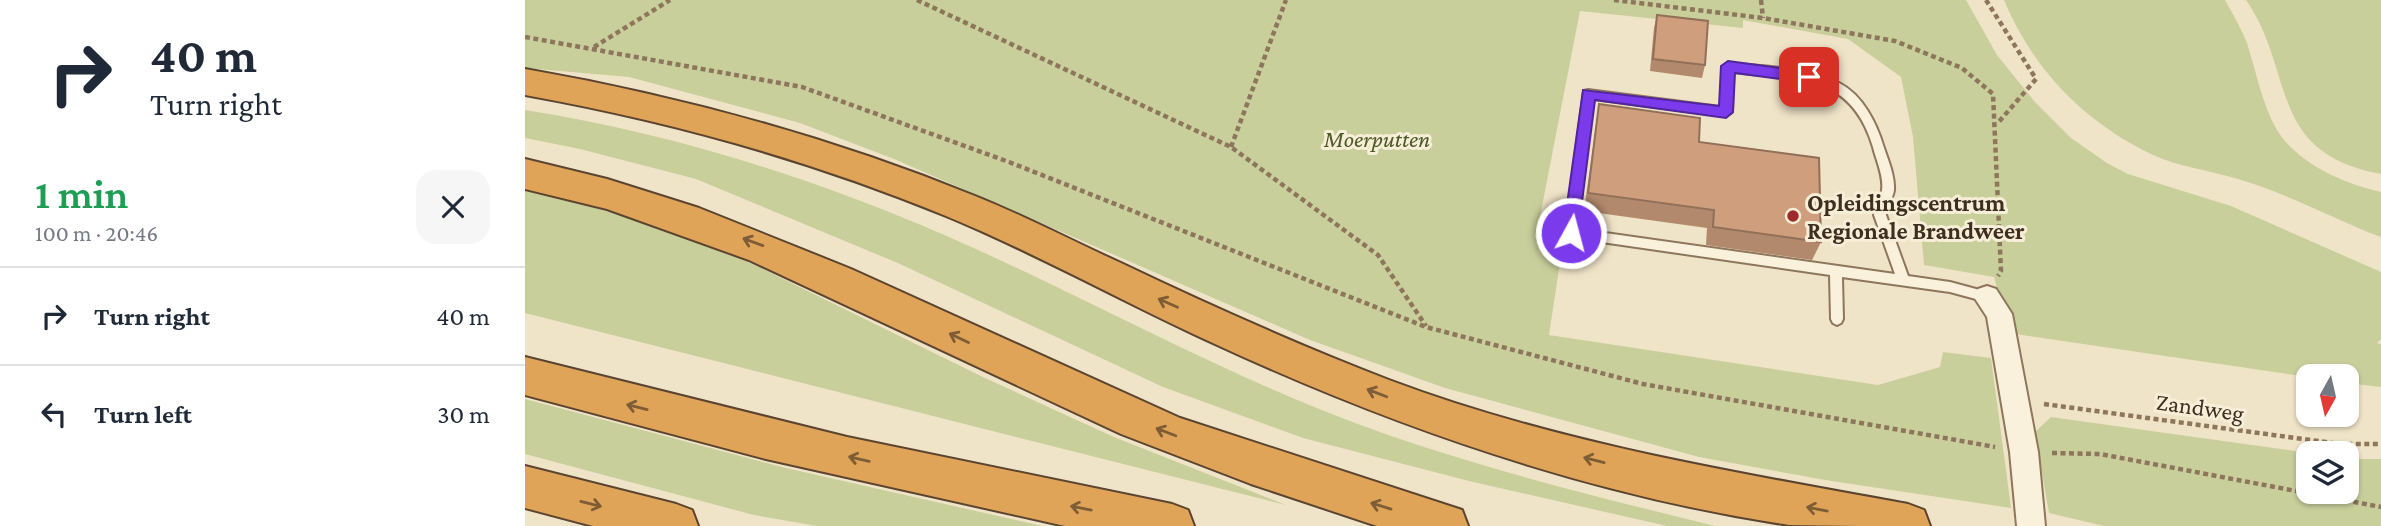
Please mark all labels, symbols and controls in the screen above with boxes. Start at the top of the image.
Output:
icon: right [35,28,126,119]
text: 40 m [150,28,257,83]
pin [1779,47,1839,107]
icon: arrive [1790,58,1828,96]
text: Turn right [150,86,282,122]
park label: Moerputten [1323,125,1430,152]
text: 1 min [35,170,128,217]
button: close [416,170,490,244]
place label: Opleidingscentrum Regionale Brandweer [1807,189,2025,244]
position arrow [1534,196,1608,270]
marker: Opleidingscentrum Regionale Brandweer [1785,208,1801,224]
text: 100 m · 20:46 [35,220,158,246]
one-way arrow [742,235,764,248]
one-way arrow [1158,296,1180,309]
icon: right [35,297,73,335]
text: Turn right [94,302,210,331]
text: 40 m [436,302,490,331]
one-way arrow [949,330,970,344]
north arrow [2296,364,2359,427]
map controls [2296,364,2359,504]
one-way arrow [1367,386,1389,399]
street label: Zandweg [2154,387,2246,427]
icon: left [35,395,73,433]
text: Turn left [94,400,192,429]
text: 30 m [437,400,490,429]
one-way arrow [626,400,649,413]
one-way arrow [1156,424,1178,437]
button: layers [2296,441,2359,504]
one-way arrow [848,451,871,465]
one-way arrow [1583,453,1606,466]
one-way arrow [1371,498,1393,511]
one-way arrow [580,499,602,512]
one-way arrow [1070,501,1093,514]
one-way arrow [1806,501,1829,515]

